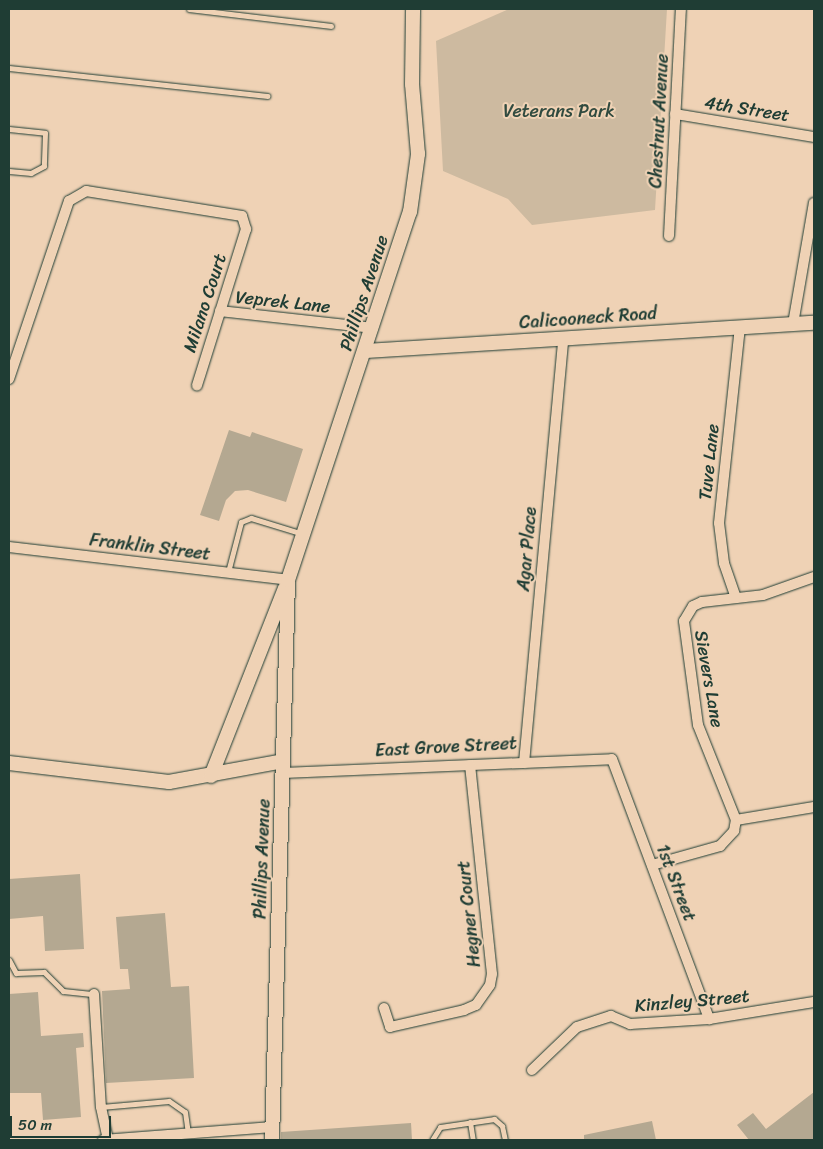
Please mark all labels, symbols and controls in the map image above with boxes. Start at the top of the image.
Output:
street label: Chestnut Avenue [645,53,673,189]
street label: 4th Street [703,92,791,126]
park label: Veterans Park [503,100,615,122]
street label: Phillips Avenue [335,232,393,354]
street label: Milano Court [179,251,231,355]
street label: Veprek Lane [235,286,331,318]
street label: Calicooneck Road [518,302,658,334]
street label: Tuve Lane [694,423,724,501]
street label: Agar Place [513,506,541,592]
street label: Franklin Street [88,529,212,565]
street label: Sievers Lane [690,629,728,729]
street label: East Grove Street [374,732,518,762]
street label: Phillips Avenue [249,798,275,920]
street label: 1st Street [651,841,701,925]
street label: Hegner Court [453,859,485,969]
street label: Kinzley Street [634,985,750,1017]
scale bar [12,1106,114,1138]
text: 50 m [18,1112,52,1138]

